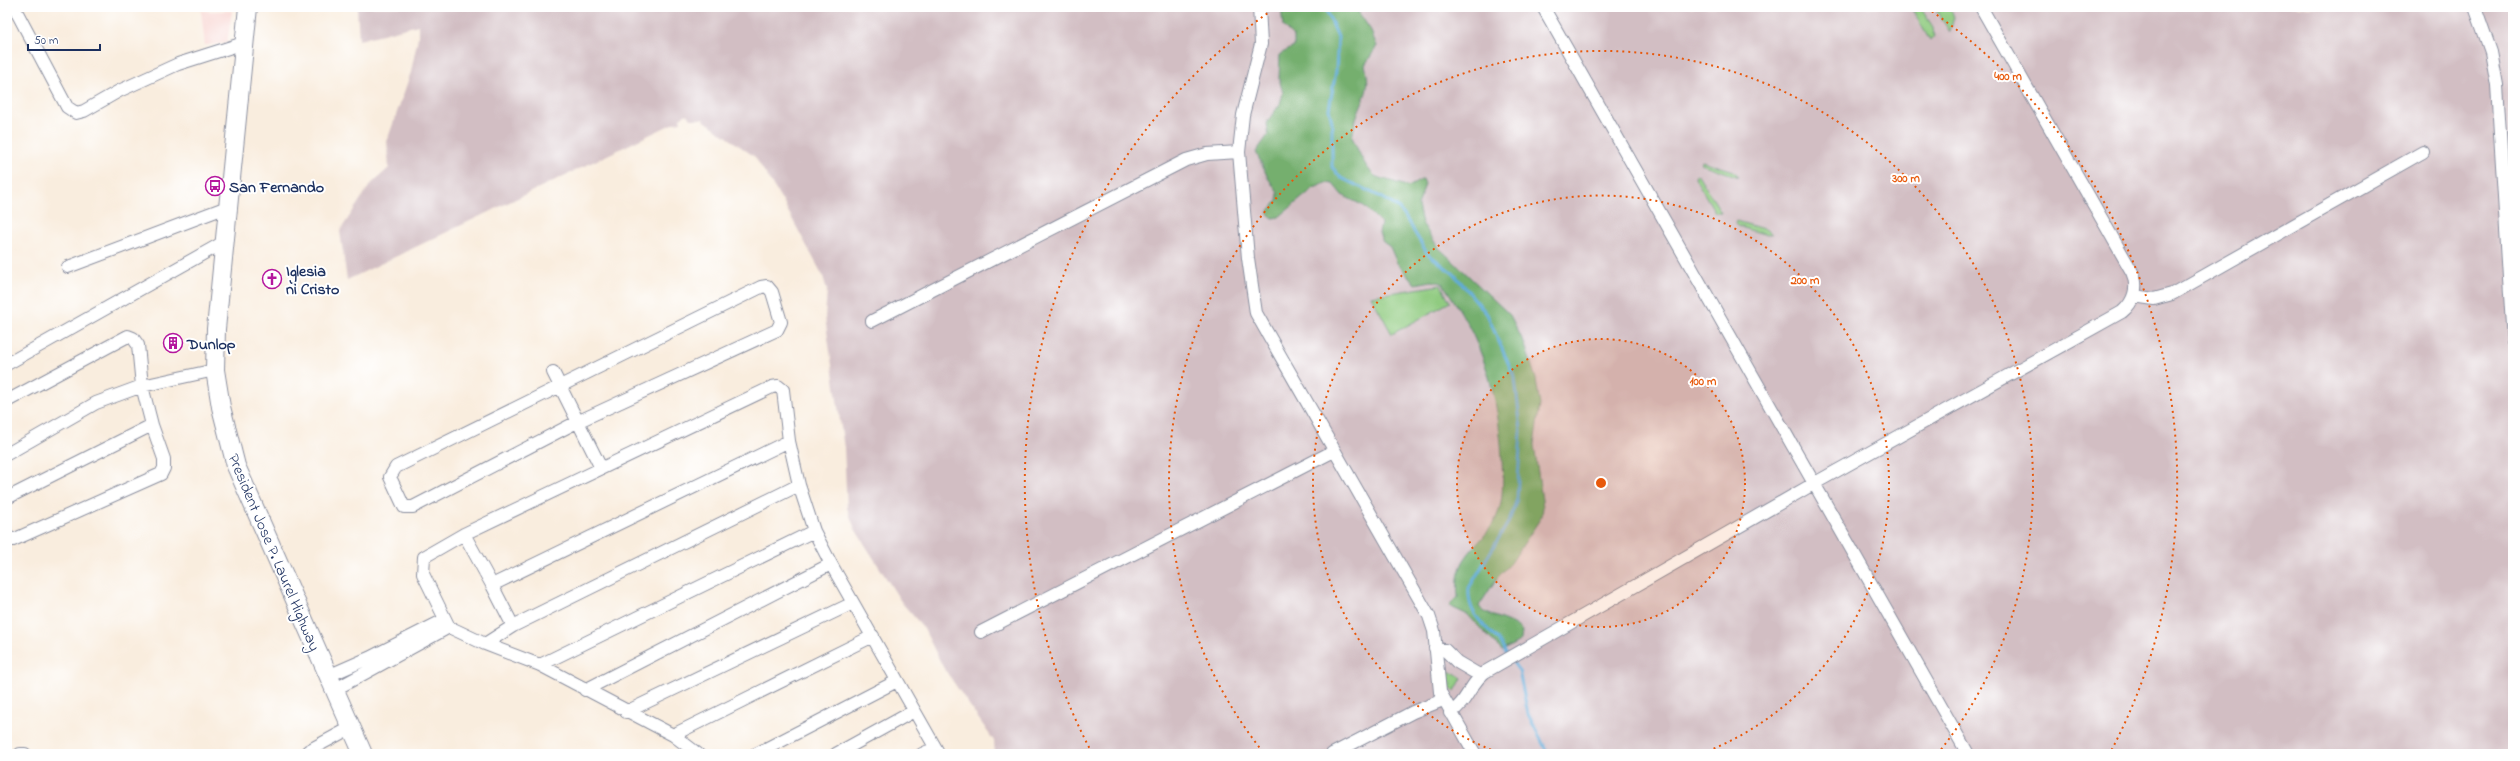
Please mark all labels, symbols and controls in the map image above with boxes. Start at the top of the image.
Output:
scale bar [28,26,100,52]
text: 50 m [34,32,58,50]
text: 400 m [1993,68,2022,86]
text: 300 m [1891,170,1921,188]
bus stop icon: San Fernando [204,175,226,197]
place label: San Fernando [229,176,324,200]
place label: Iglesia ni Cristo [286,260,339,302]
church icon: Iglesia ni Cristo [261,268,283,290]
text: 200 m [1790,272,1820,290]
building icon: Dunlop [162,332,184,354]
place label: Dunlop [186,333,236,357]
text: 100 m [1690,373,1717,391]
street label: President Jose P. Laurel Highway [221,450,326,655]
centre of rings [1594,476,1608,490]

